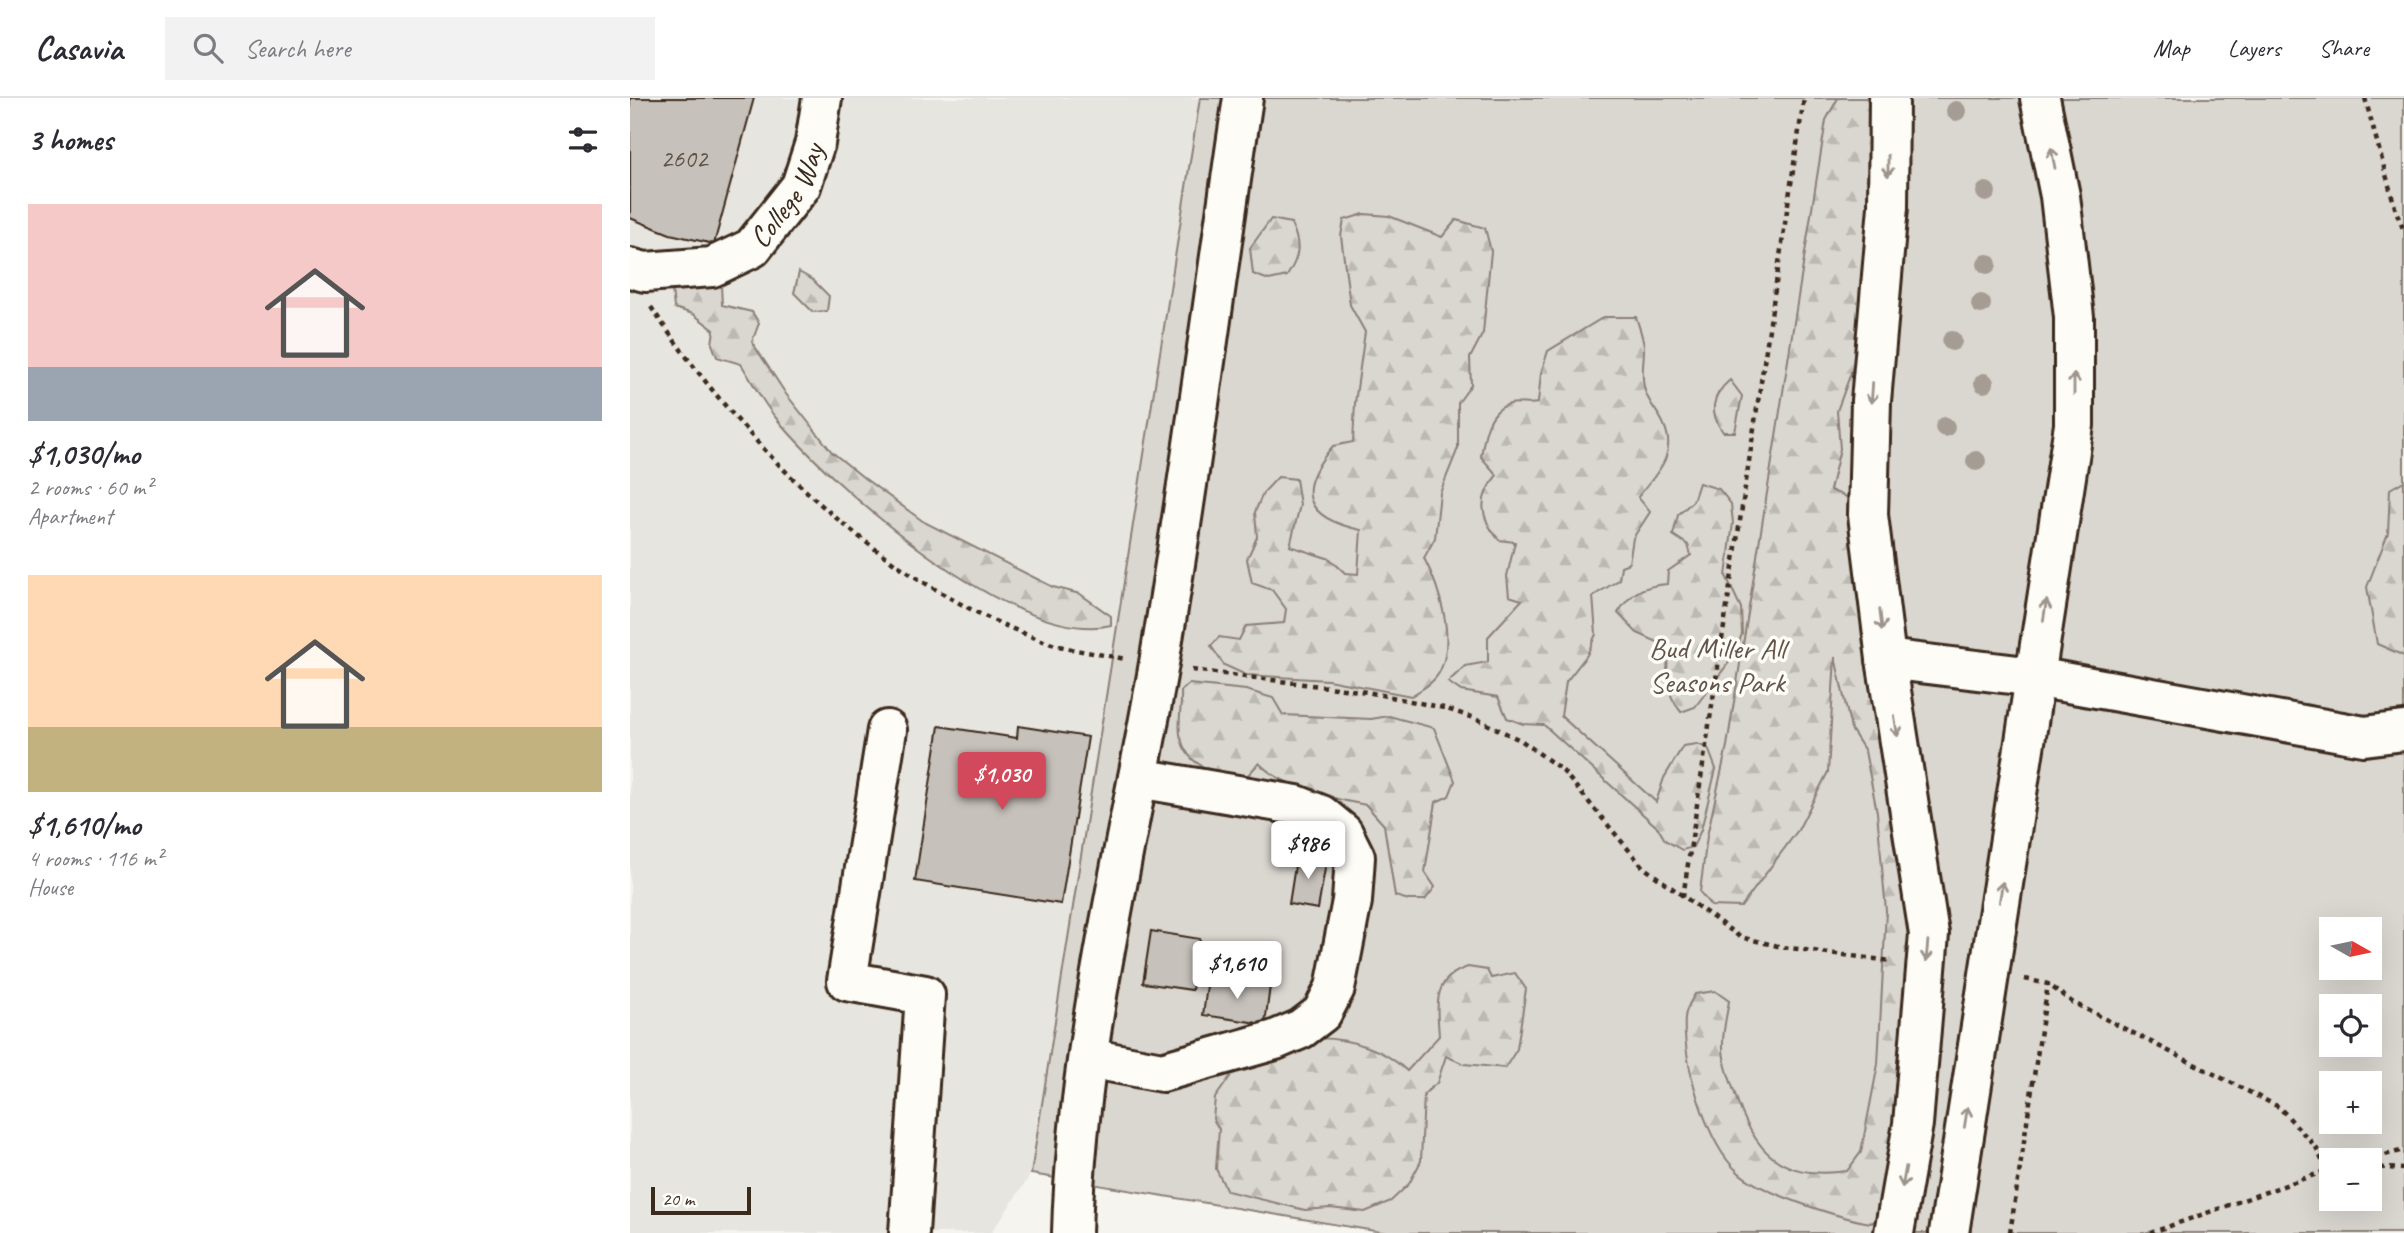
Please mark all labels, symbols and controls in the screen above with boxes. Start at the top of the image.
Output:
search box [165,17,655,80]
text: Casavia [35,27,123,69]
icon: search [189,29,227,67]
text: Search here [245,32,351,65]
text: Map [2153,33,2190,63]
text: Layers [2228,33,2281,63]
text: Share [2319,33,2369,63]
text: 3 homes [28,121,113,159]
icon: filters [564,121,602,159]
street label: College Way [741,136,833,255]
house number: 2602 [661,142,710,175]
one-way arrow [2046,147,2059,170]
one-way arrow [1881,154,1895,177]
icon: home [252,250,378,376]
one-way arrow [2067,373,2081,396]
one-way arrow [1865,381,1878,404]
text: $1,030/mo [28,435,140,473]
text: 2 rooms · 60 m² [28,473,152,502]
text: Apartment [28,502,113,531]
one-way arrow [2039,599,2052,622]
one-way arrow [1875,608,1888,631]
icon: home [252,621,378,747]
park label: Bud Miller All Seasons Park [1649,629,1790,701]
one-way arrow [1890,714,1903,737]
pin: $1,030 [945,752,1059,812]
text: $1,030 [974,760,1030,789]
text: $1,610/mo [28,806,141,844]
pin: $986 [1267,822,1349,881]
text: $986 [1287,829,1329,858]
text: 4 rooms · 116 m² [28,844,163,873]
text: House [28,873,73,902]
one-way arrow [1995,881,2008,904]
north arrow [2319,917,2382,980]
map controls [2319,917,2382,1211]
one-way arrow [1920,939,1933,962]
pin: $1,610 [1180,942,1294,1001]
text: $1,610 [1209,949,1265,978]
button: locate [2319,994,2382,1057]
button: + [2319,1071,2382,1134]
one-way arrow [1960,1106,1973,1129]
button: − [2319,1148,2382,1211]
one-way arrow [1896,1165,1910,1188]
scale bar [651,1184,751,1216]
text: 20 m [662,1187,694,1211]

